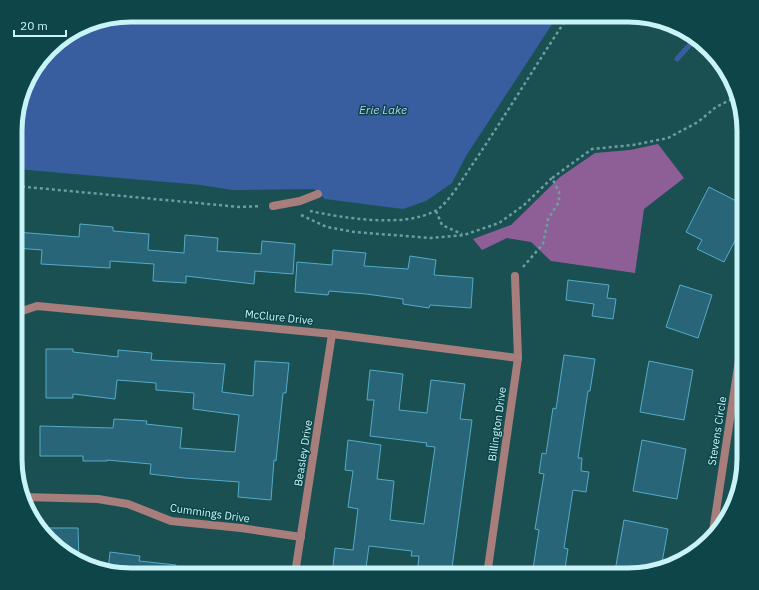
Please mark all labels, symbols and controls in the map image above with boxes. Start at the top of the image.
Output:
scale bar [14,12,66,38]
text: 20 m [20,18,48,33]
water label: Erie Lake [359,102,407,117]
street label: McClure Drive [244,306,314,328]
street label: Billington Drive [485,386,509,462]
street label: Stevens Circle [705,395,729,467]
street label: Beasley Drive [291,419,315,487]
street label: Cummings Drive [169,500,251,526]

